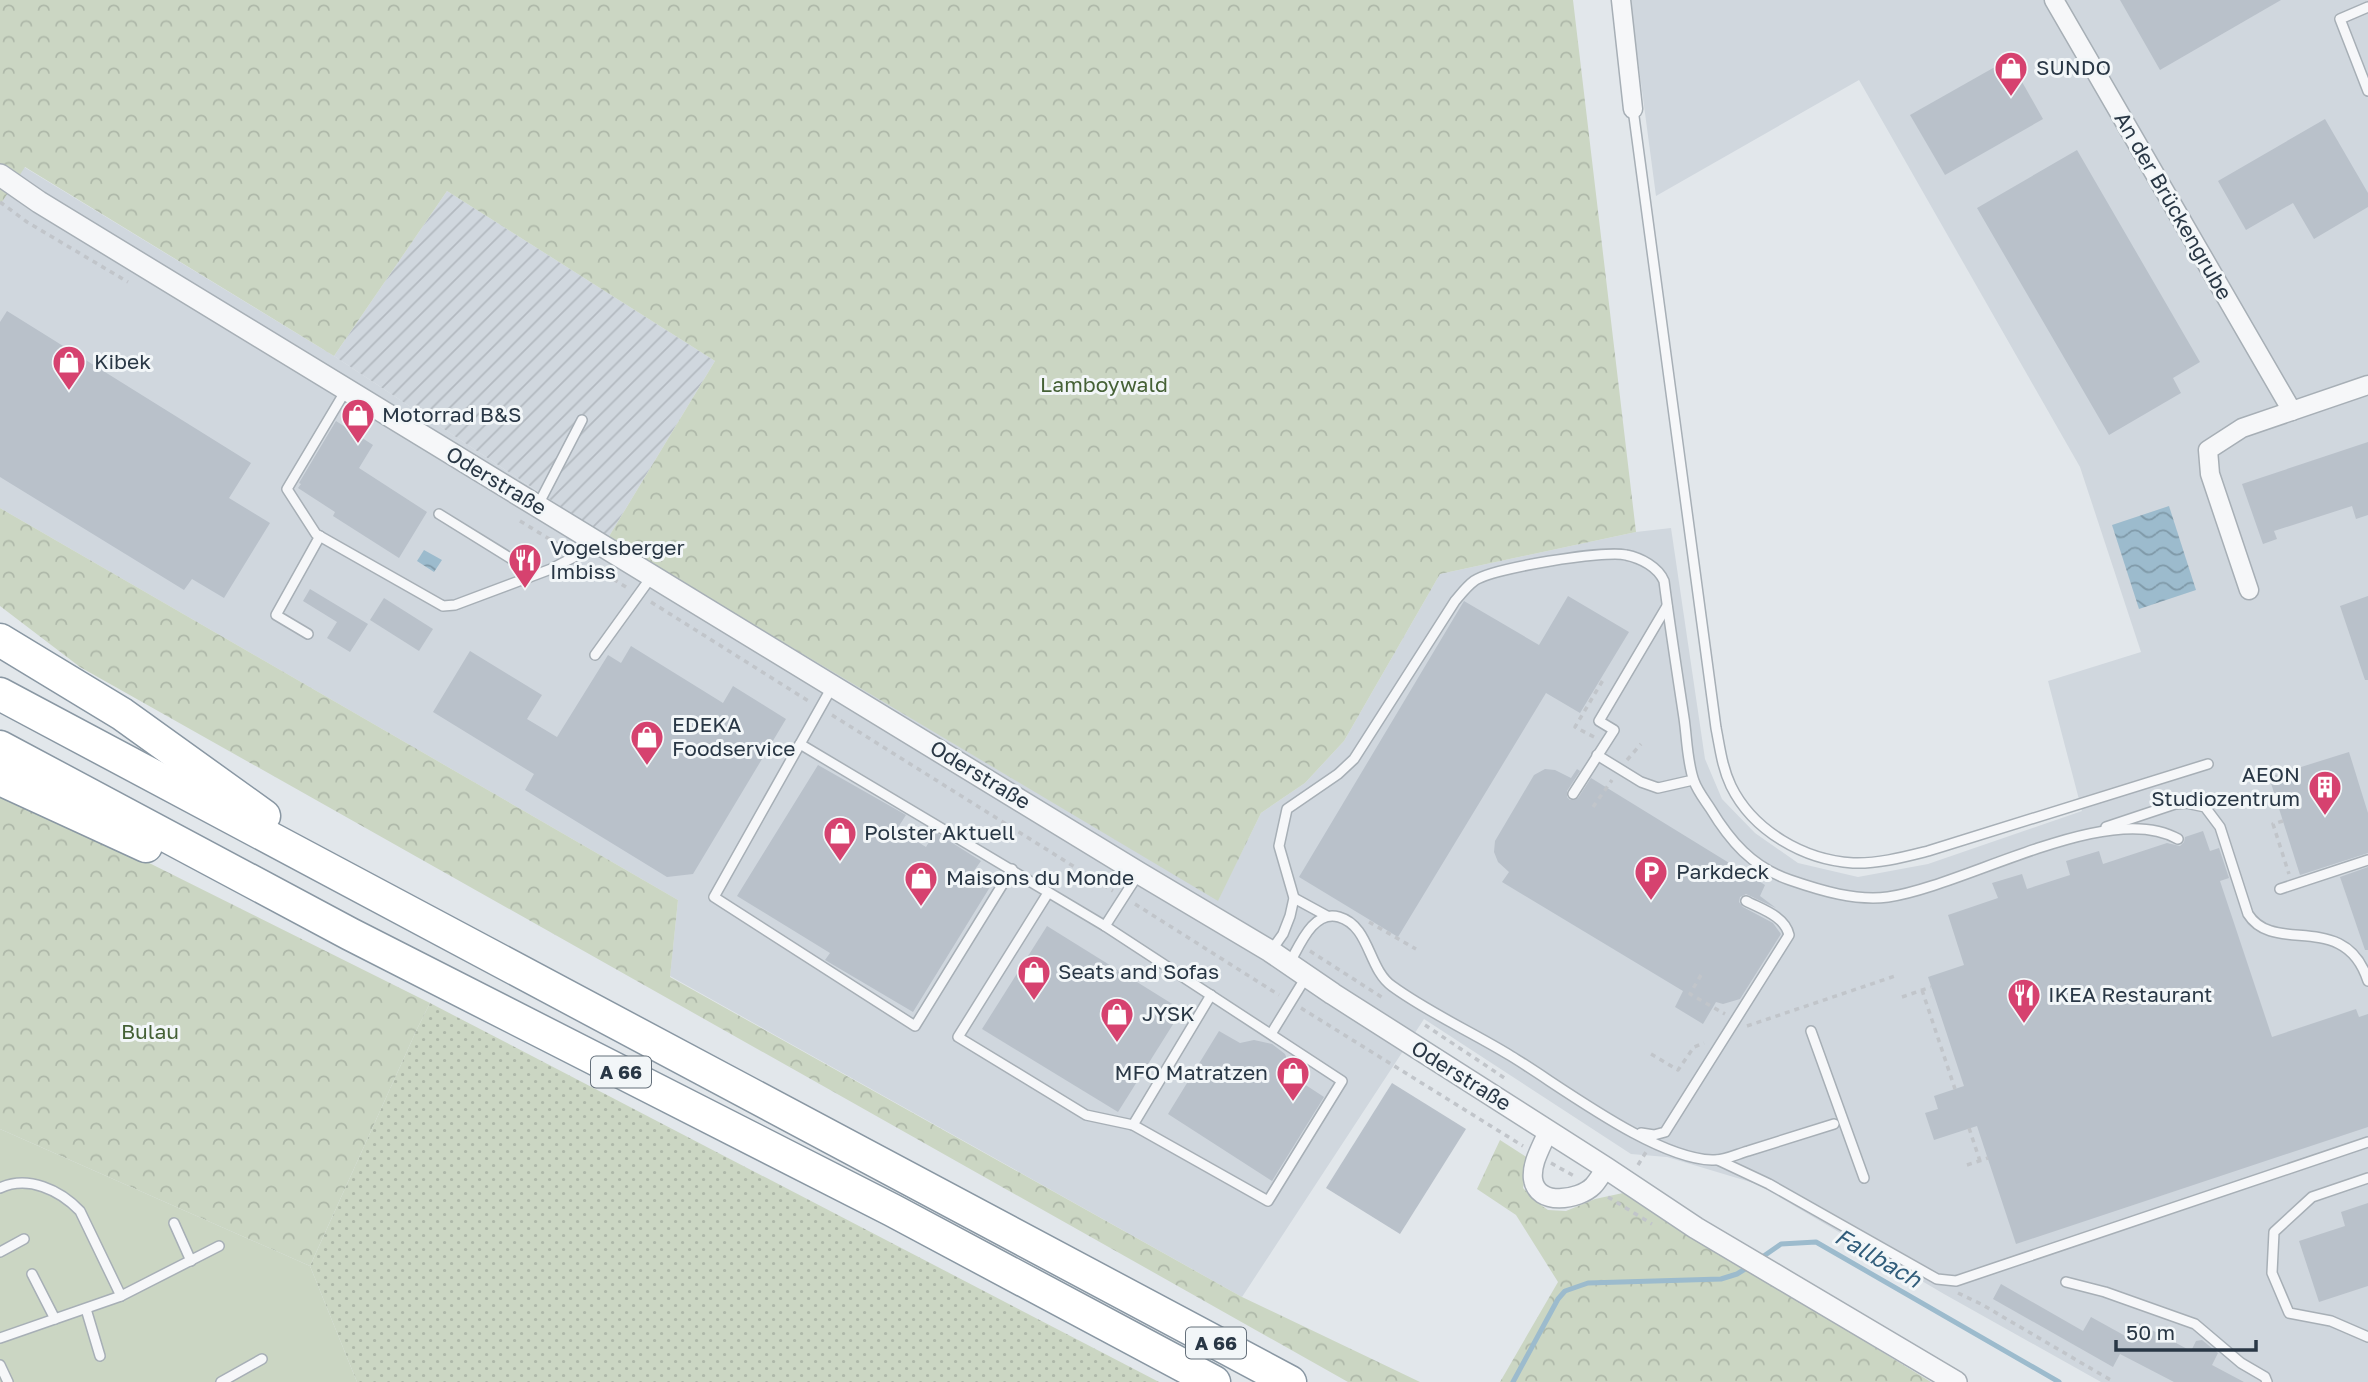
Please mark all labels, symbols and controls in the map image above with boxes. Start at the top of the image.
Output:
shop icon: SUNDO [1992,49,2030,98]
place label: SUNDO [2036,54,2111,80]
street label: An der Brückengrube [2109,107,2238,304]
shop icon: Kibek [50,343,88,392]
place label: Kibek [94,348,151,374]
park label: Lamboywald [1040,371,1168,397]
shop icon: Motorrad B&S [339,396,377,445]
place label: Motorrad B&S [382,401,521,427]
street label: Oderstraße [442,440,551,520]
place label: Vogelsberger Imbiss [550,534,685,584]
restaurant icon: Vogelsberger Imbiss [506,541,544,590]
place label: EDEKA Foodservice [672,711,796,761]
shop icon: EDEKA Foodservice [628,718,666,767]
street label: Oderstraße [926,734,1035,814]
place label: AEON Studiozentrum [2151,761,2300,811]
building icon: AEON Studiozentrum [2306,768,2344,817]
shop icon: Polster Aktuell [821,814,859,863]
place label: Polster Aktuell [864,819,1015,845]
parking icon: Parkdeck [1632,853,1670,902]
place label: Parkdeck [1676,858,1770,884]
shop icon: Maisons du Monde [902,859,940,908]
place label: Maisons du Monde [946,864,1134,890]
shop icon: Seats and Sofas [1015,953,1053,1002]
place label: Seats and Sofas [1058,958,1219,984]
restaurant icon: IKEA Restaurant [2005,976,2043,1025]
place label: IKEA Restaurant [2048,981,2213,1007]
shop icon: JYSK [1098,995,1136,1044]
place label: JYSK [1142,1000,1195,1026]
park label: Bulau [121,1018,179,1044]
street label: Oderstraße [1407,1034,1516,1116]
shop icon: MFO Matratzen [1274,1054,1312,1103]
road number: A 66 [591,1056,651,1088]
place label: MFO Matratzen [1114,1059,1268,1085]
water label: Fallbach [1830,1221,1927,1293]
scale bar [2116,1308,2256,1352]
text: 50 m [2126,1319,2175,1345]
road number: A 66 [1186,1328,1246,1358]

